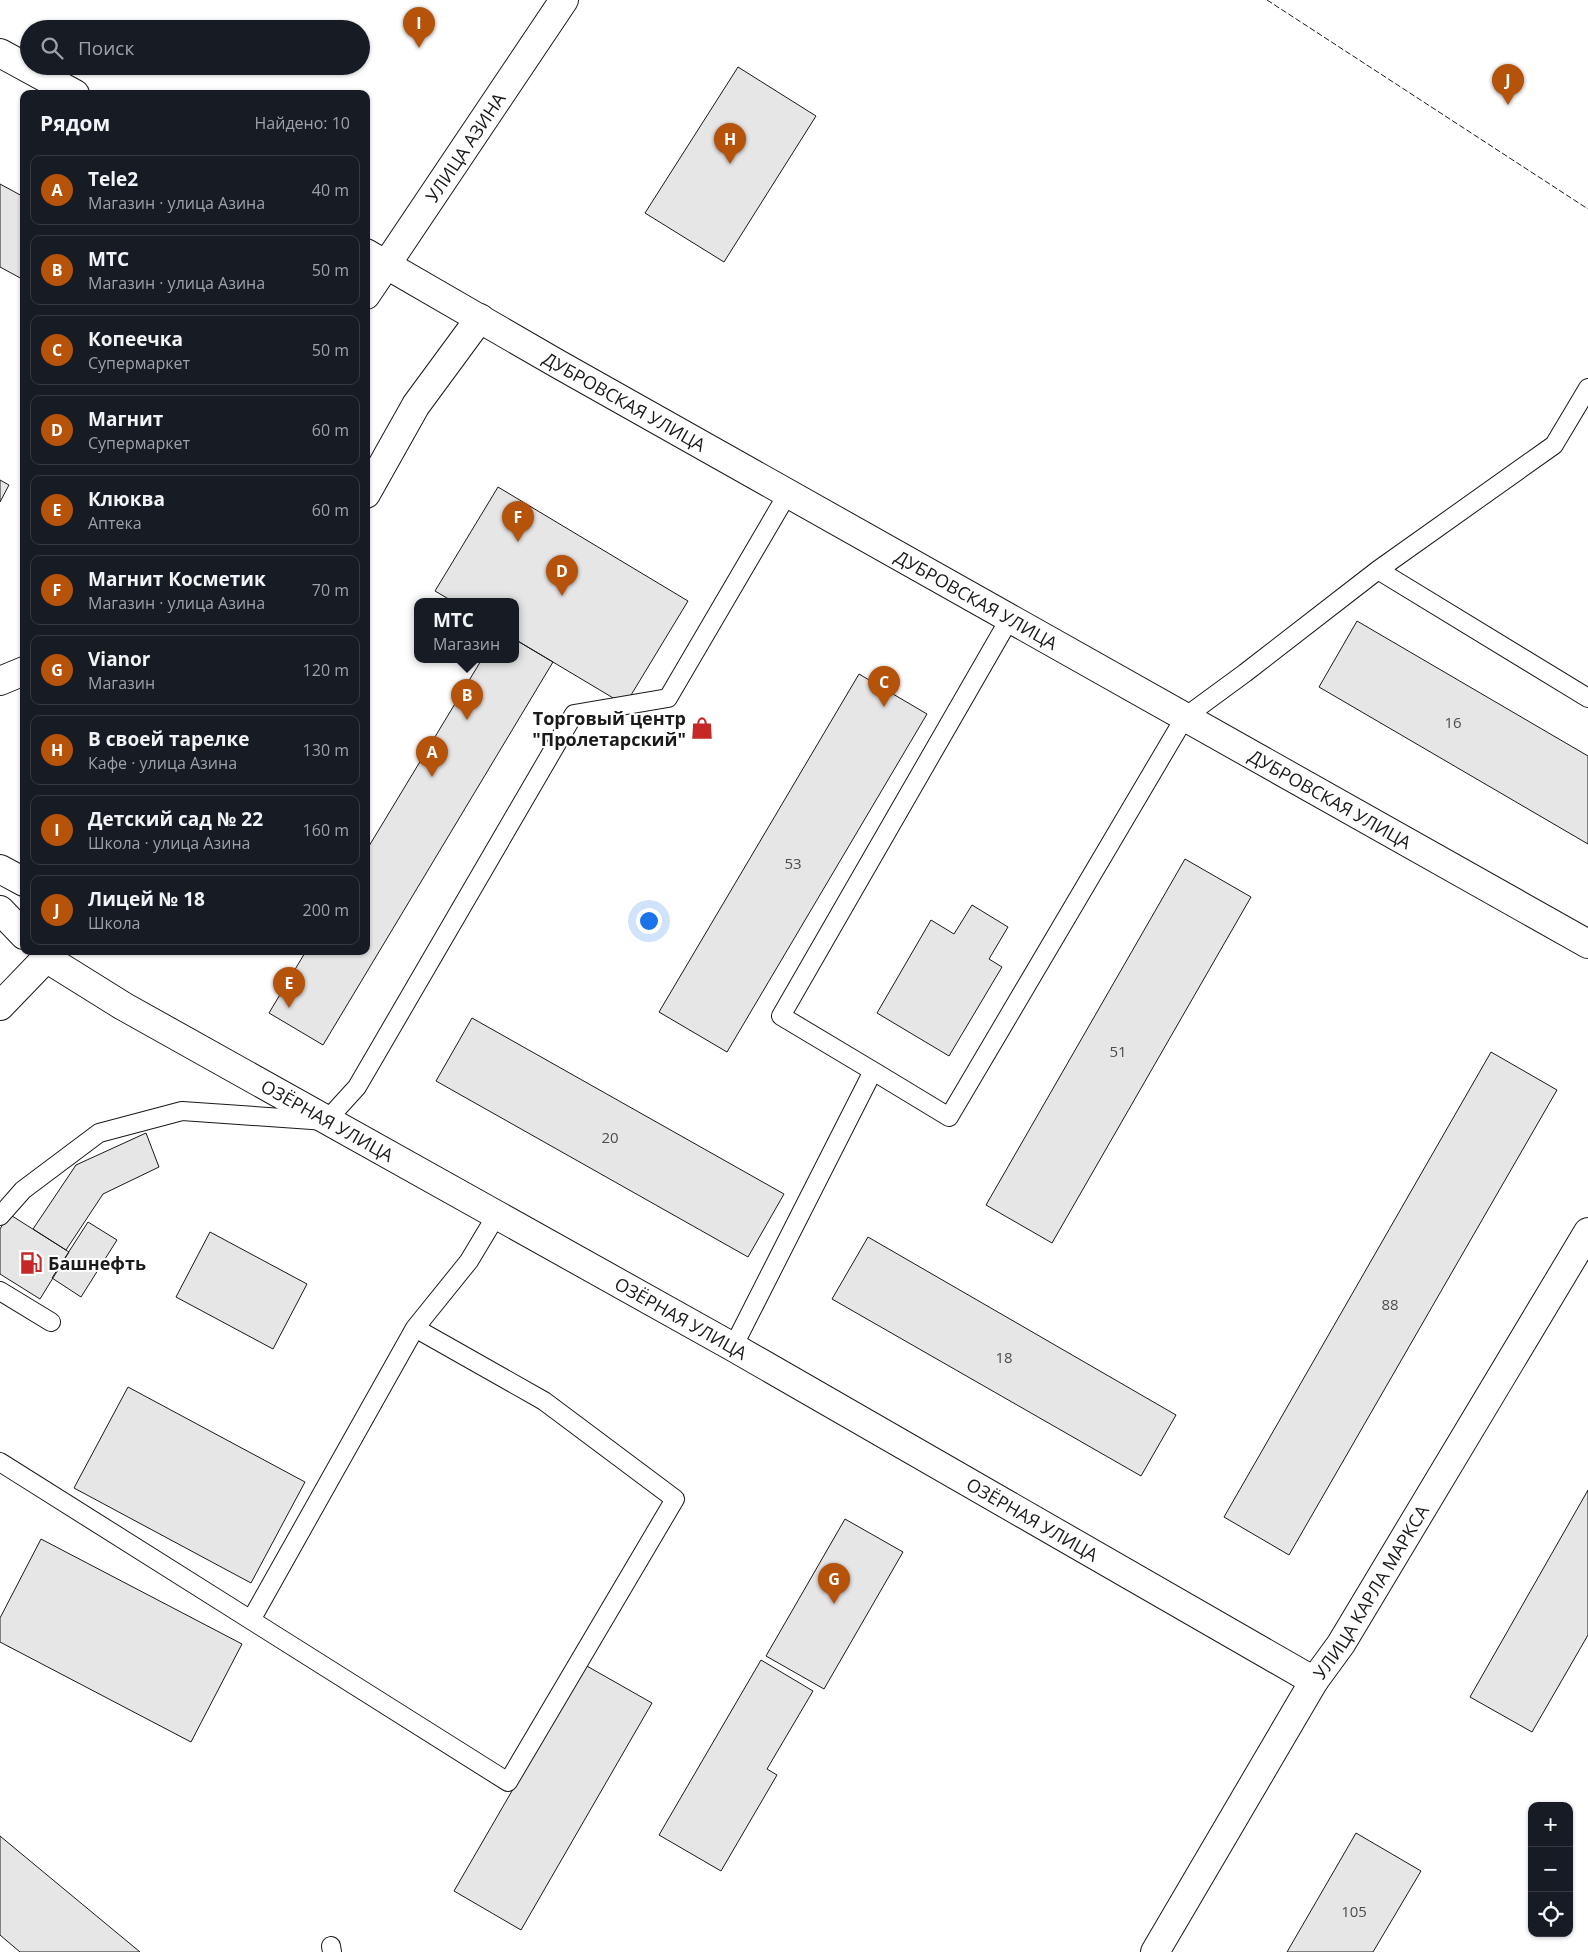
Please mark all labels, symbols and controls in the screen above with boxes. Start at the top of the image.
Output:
pin: I [403,7,435,48]
search box [20,20,370,75]
icon: search [38,34,66,62]
text: Поиск [78,35,134,61]
pin: J [1492,64,1524,105]
street label: УЛИЦА АЗИНА [420,87,511,207]
text: Рядом [40,109,110,137]
text: Найдено: 10 [255,112,350,134]
pin: H [714,123,746,164]
text: Tele2 [88,166,138,192]
text: A [51,179,63,201]
text: 40 m [312,179,349,201]
text: Магазин · улица Азина [88,192,265,214]
text: МТС [88,246,129,272]
text: B [52,259,62,281]
text: 50 m [312,259,349,281]
text: Магазин · улица Азина [88,272,265,294]
text: Копеечка [88,326,183,352]
text: C [52,339,62,361]
text: 50 m [312,339,349,361]
street label: ДУБРОВСКАЯ УЛИЦА [539,346,711,457]
text: Супермаркет [88,352,190,374]
text: Магнит [88,406,163,432]
text: D [51,419,63,441]
text: 60 m [312,419,349,441]
text: Супермаркет [88,432,190,454]
text: Клюква [88,486,165,512]
text: E [53,499,61,521]
text: 60 m [312,499,349,521]
pin: F [502,501,534,542]
text: Аптека [88,512,142,534]
street label: ДУБРОВСКАЯ УЛИЦА [891,544,1063,655]
pin: D [546,555,578,596]
text: Магнит Косметик [88,566,266,592]
text: F [53,579,61,601]
text: 70 m [312,579,349,601]
text: Магазин · улица Азина [88,592,265,614]
popup [414,598,519,663]
text: МТС [433,607,474,633]
text: Магазин [433,633,500,655]
text: Vianor [88,646,151,672]
text: G [51,659,63,681]
text: 120 m [303,659,349,681]
pin: C [868,666,900,707]
text: Магазин [88,672,155,694]
pin: B [451,679,483,720]
place label: Торговый центр "Пролетарский" [532,706,686,751]
house number: 16 [1444,712,1462,732]
shop icon: Торговый центр "Пролетарский" [689,715,715,741]
text: В своей тарелке [88,726,250,752]
pin: A [416,736,448,777]
text: H [51,739,63,761]
text: 130 m [303,739,349,761]
street label: ДУБРОВСКАЯ УЛИЦА [1245,744,1416,854]
text: Кафе · улица Азина [88,752,237,774]
text: Детский сад № 22 [88,806,263,832]
text: I [54,819,60,841]
text: 160 m [303,819,349,841]
text: Школа · улица Азина [88,832,250,854]
house number: 53 [784,853,802,873]
text: Лицей № 18 [88,886,205,912]
text: J [54,899,60,921]
text: 200 m [303,899,349,921]
your location [636,908,662,934]
text: Школа [88,912,140,934]
pin: E [273,967,305,1008]
house number: 51 [1109,1041,1127,1061]
street label: ОЗЁРНАЯ УЛИЦА [257,1074,399,1167]
house number: 20 [601,1127,619,1147]
fuel station icon: Башнефть [18,1250,44,1276]
place label: Башнефть [48,1251,146,1275]
street label: ОЗЁРНАЯ УЛИЦА [610,1271,752,1365]
house number: 88 [1381,1294,1399,1314]
house number: 18 [995,1347,1013,1367]
street label: ОЗЁРНАЯ УЛИЦА [962,1472,1103,1567]
street label: УЛИЦА КАРЛА МАРКСА [1307,1500,1434,1684]
pin: G [818,1563,850,1604]
map controls [1528,1802,1573,1937]
button: + [1528,1802,1573,1847]
button: − [1528,1847,1573,1892]
button: locate [1528,1892,1573,1937]
house number: 105 [1341,1901,1367,1921]

